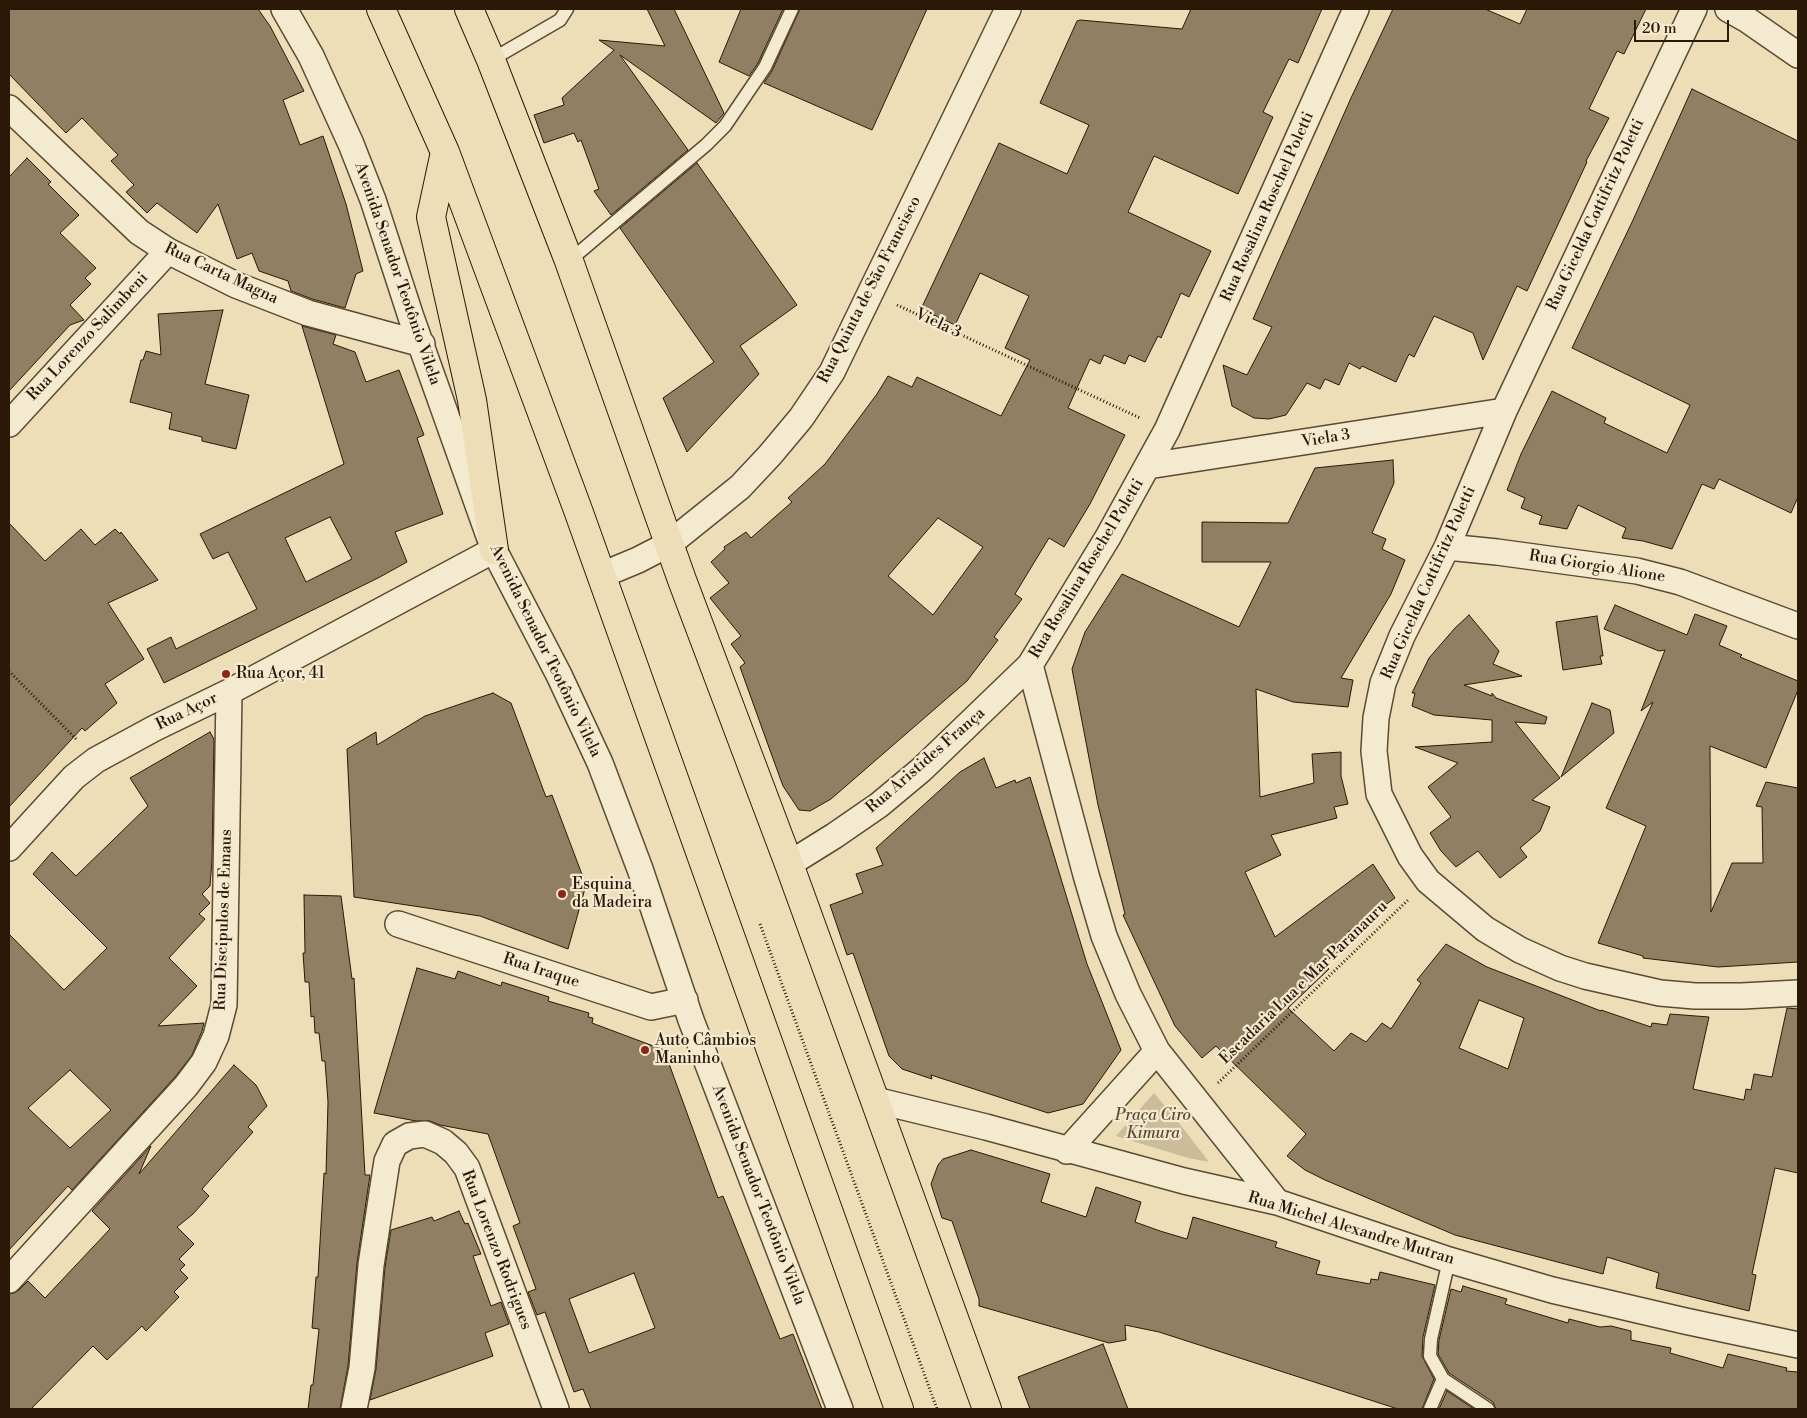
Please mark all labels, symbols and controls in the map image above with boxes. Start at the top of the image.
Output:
scale bar [1637,10,1732,42]
text: 20 m [1642,19,1677,38]
street label: Rua Rosalina Roschel Poletti [1217,109,1319,305]
street label: Rua Gicelda Cottifritz Poletti [1543,116,1649,314]
street label: Avenida Senador Teotônio Vilela [350,160,444,388]
street label: Rua Quinta de São Francisco [814,193,926,387]
street label: Rua Carta Magna [161,239,281,309]
street label: Rua Lorenzo Salimbeni [23,269,153,405]
street label: Viela 3 [912,305,964,343]
street label: Viela 3 [1300,426,1352,452]
street label: Rua Rosalina Roschel Poletti [1026,476,1148,662]
street label: Rua Gicelda Cottifritz Poletti [1378,483,1480,683]
street label: Avenida Senador Teotônio Vilela [485,542,605,760]
street label: Rua Giorgio Alione [1527,547,1667,587]
place label: Rua Açor, 41 [236,664,325,684]
marker: Rua Açor, 41 [220,668,232,680]
street label: Rua Açor [153,689,221,735]
street label: Rua Aristides França [862,704,990,818]
street label: Rua Discipulos de Emaus [211,829,237,1011]
place label: Esquina da Madeira [572,875,652,913]
marker: Esquina da Madeira [556,888,568,900]
street label: Escadaria Lua e Mar Paranauru [1216,897,1392,1069]
street label: Rua Iraque [500,950,582,992]
place label: Auto Câmbios Maninho [655,1031,756,1069]
marker: Auto Câmbios Maninho [639,1044,651,1056]
street label: Avenida Senador Teotônio Vilela [707,1082,809,1308]
park label: Praça Ciro Kimura [1115,1106,1191,1144]
street label: Rua Lorenzo Rodrigues [457,1167,535,1333]
street label: Rua Michel Alexandre Mutran [1245,1188,1457,1270]

